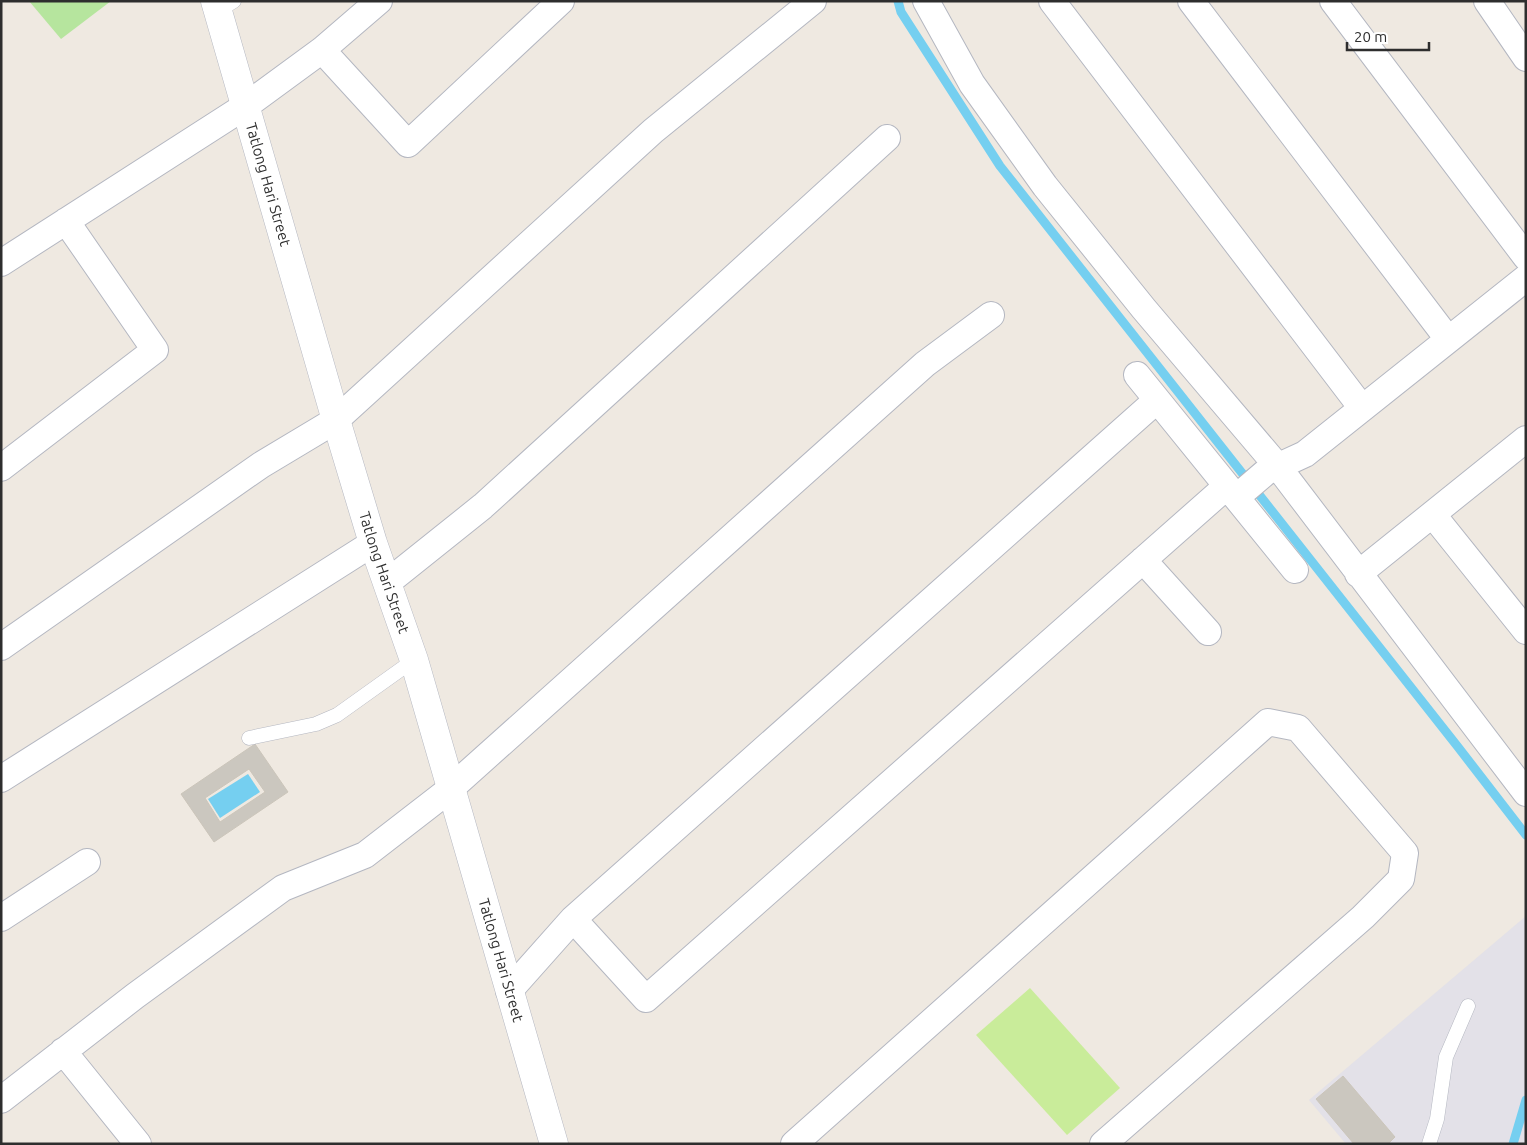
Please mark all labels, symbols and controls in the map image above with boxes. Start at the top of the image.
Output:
scale bar [1347,20,1430,52]
text: 20 m [1354,28,1387,45]
street label: Tatlong Hari Street [243,121,294,248]
street label: Tatlong Hari Street [356,509,413,636]
street label: Tatlong Hari Street [475,896,527,1024]

